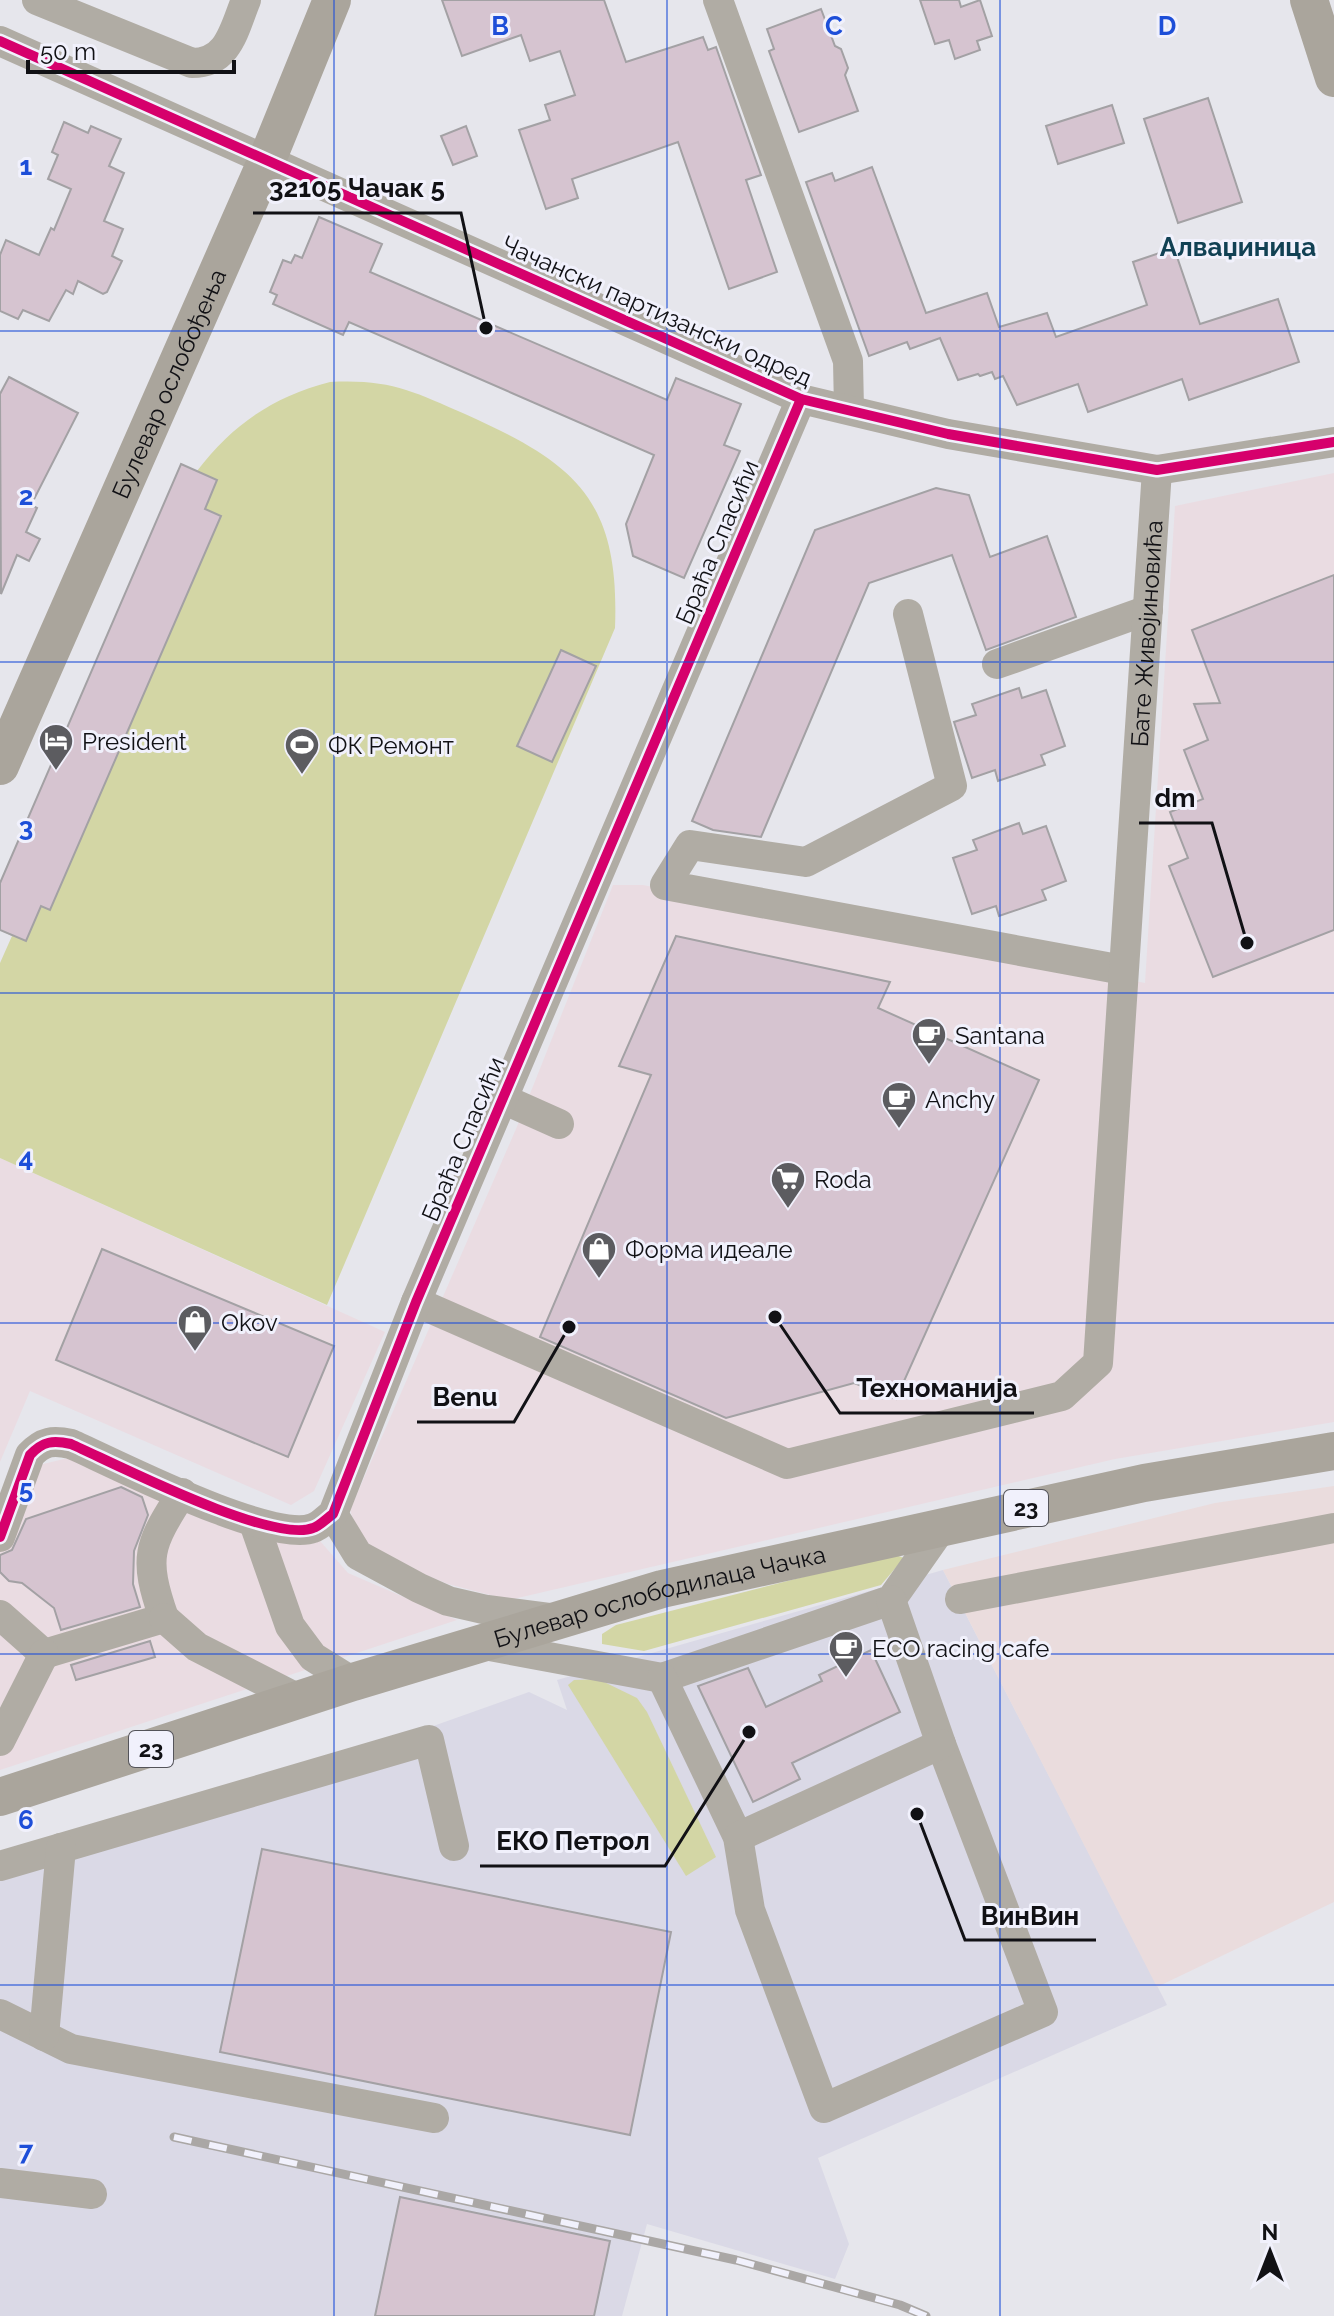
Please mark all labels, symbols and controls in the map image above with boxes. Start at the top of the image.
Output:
text: B [491,11,509,41]
text: C [825,11,843,41]
text: D [1158,11,1176,41]
scale bar [28,24,234,74]
text: 50 m [40,37,96,66]
text: 1 [20,151,33,181]
callout: 32105 Чачак 5 [253,163,461,213]
text: 32105 Чачак 5 [269,173,445,203]
street label: Чачански партизански одред [497,229,817,393]
district label: Алваџиница [1160,232,1316,262]
street label: Булевар ослобођења [105,264,232,503]
street label: Браћа Спасићи [669,455,765,629]
text: 2 [19,481,33,511]
street label: Бате Живојиновића [1124,519,1168,748]
hotel icon: President [37,722,75,772]
sports icon: ФК Ремонт [283,726,321,776]
place label: President [82,727,187,756]
place label: ФК Ремонт [328,731,455,760]
callout: dm [1139,773,1212,823]
text: dm [1155,783,1195,813]
text: 3 [19,812,33,842]
cafe icon: Santana [910,1016,948,1066]
place label: Santana [955,1021,1045,1050]
street label: Браћа Спасићи [415,1052,511,1226]
cafe icon: Anchy [880,1080,918,1130]
place label: Anchy [925,1085,995,1114]
text: 4 [19,1143,33,1173]
supermarket icon: Roda [769,1160,807,1210]
place label: Roda [814,1165,872,1194]
shop icon: Форма идеале [580,1230,618,1280]
place label: Форма идеале [625,1235,793,1264]
shop icon: Okov [176,1303,214,1353]
place label: Okov [221,1308,278,1337]
callout: Техноманија [840,1363,1034,1413]
callout: Benu [417,1372,514,1422]
text: Техноманија [856,1373,1018,1403]
text: Benu [432,1382,498,1412]
text: 5 [19,1474,33,1504]
road number: 23 [1004,1490,1048,1526]
street label: Булевар ослободилаца Чачка [490,1539,828,1653]
cafe icon: ECO racing cafe [827,1629,865,1679]
place label: ECO racing cafe [872,1634,1049,1663]
road number: 23 [129,1731,173,1767]
text: 6 [18,1805,34,1835]
callout: ЕКО Петрол [480,1816,665,1866]
text: ЕКО Петрол [496,1826,650,1856]
callout: ВинВин [965,1890,1096,1940]
text: ВинВин [981,1901,1079,1931]
text: 7 [19,2136,34,2166]
north arrow [1230,2212,1310,2292]
text: N [1262,2219,1278,2245]

